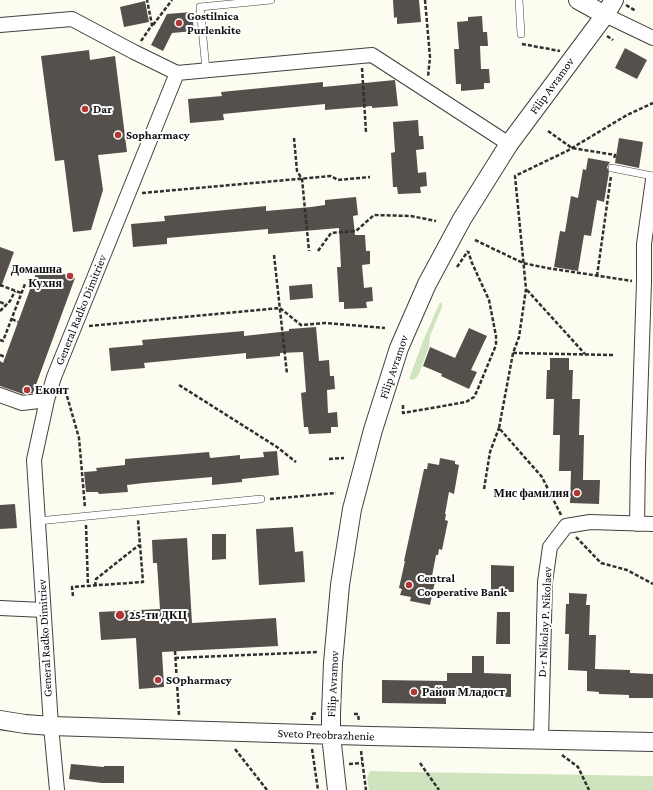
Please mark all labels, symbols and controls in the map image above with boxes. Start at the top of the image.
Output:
place label: Gostilnica Purlenkite [187,9,241,37]
marker: Gostilnica Purlenkite [174,18,184,28]
street label: Filip Avramov [527,55,577,117]
place label: Dar [93,102,112,116]
marker: Dar [80,104,90,114]
place label: Sopharmacy [126,128,190,142]
marker: Sopharmacy [113,130,123,140]
street label: General Radko Dimitriev [52,253,110,367]
place label: Домашна Кухня [11,262,62,290]
marker: Домашна Кухня [65,271,75,281]
street label: Filip Avramov [376,333,412,401]
place label: Еконт [35,383,69,397]
marker: Еконт [22,385,32,395]
place label: Мис фамилия [494,486,569,500]
marker: Мис фамилия [572,488,582,498]
street label: D-r Nikolay P. Nikolaev [535,566,555,678]
place label: Central Cooperative Bank [417,571,507,599]
street label: General Radko Dimitriev [35,579,55,697]
marker: Central Cooperative Bank [404,580,414,590]
place label: 25-ти ДКЦ [129,608,187,622]
marker: 25-ти ДКЦ [114,609,126,621]
street label: Filip Avramov [324,650,342,718]
place label: SOpharmacy [166,673,232,687]
marker: SOpharmacy [153,675,163,685]
place label: Район Младост [422,685,505,699]
marker: Район Младост [409,687,419,697]
street label: Sveto Preobrazhenie [277,726,375,744]

